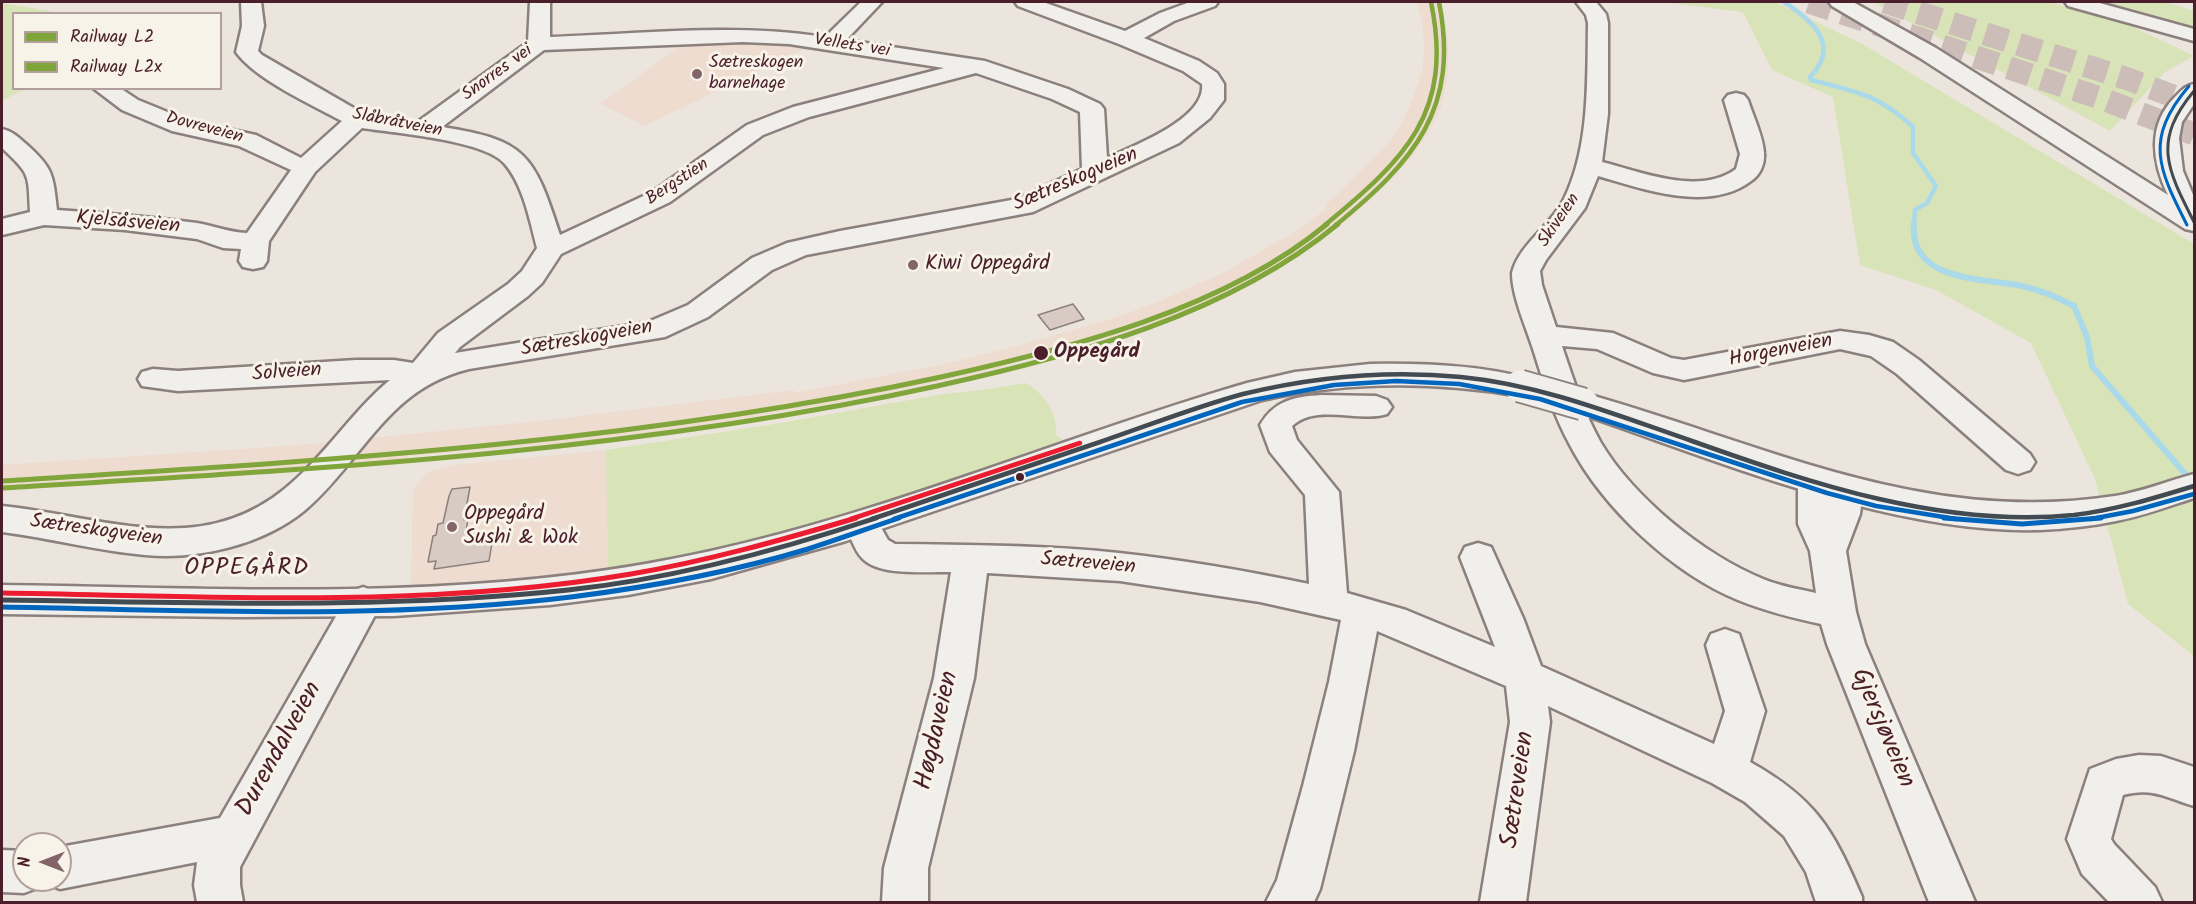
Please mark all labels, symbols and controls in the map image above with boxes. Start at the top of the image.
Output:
legend [12,12,222,90]
text: Railway L2 [70,23,154,52]
street label: Vellets vei [813,30,891,64]
street label: Snorres vei [458,41,538,107]
text: Railway L2x [70,53,162,82]
place label: Sætreskogen barnehage [709,53,803,96]
marker: Sætreskogen barnehage [690,67,704,81]
street label: Slåbråtveien [350,105,444,143]
street label: Dovreveien [163,108,245,150]
street label: Sætreskogveien [1010,143,1142,219]
street label: Bergstien [642,155,714,211]
street label: Skiveien [1534,190,1586,252]
street label: Kjelsåsveien [75,207,181,241]
place label: Kiwi Oppegård [925,252,1050,278]
marker: Kiwi Oppegård [906,258,920,272]
street label: Sætreskogveien [519,316,655,364]
street label: Horgenveien [1727,330,1835,374]
place label: Oppegård [1054,340,1140,366]
marker: Oppegård [1032,344,1050,362]
street label: Solveien [251,359,323,389]
unlabelled marker [1014,471,1026,483]
place label: Oppegård Sushi & Wok [464,502,578,552]
street label: Sætreskogveien [28,510,164,554]
marker: Oppegård Sushi & Wok [445,520,459,534]
street label: Sætreveien [1039,548,1137,582]
district label: OPPEGÅRD [184,556,310,584]
street label: Gjersjøveien [1842,665,1920,793]
street label: Høgdaveien [910,668,968,794]
street label: Durendalveien [231,677,331,823]
street label: Sætreveien [1496,729,1544,851]
north arrow [12,832,72,892]
text: N [13,857,38,867]

